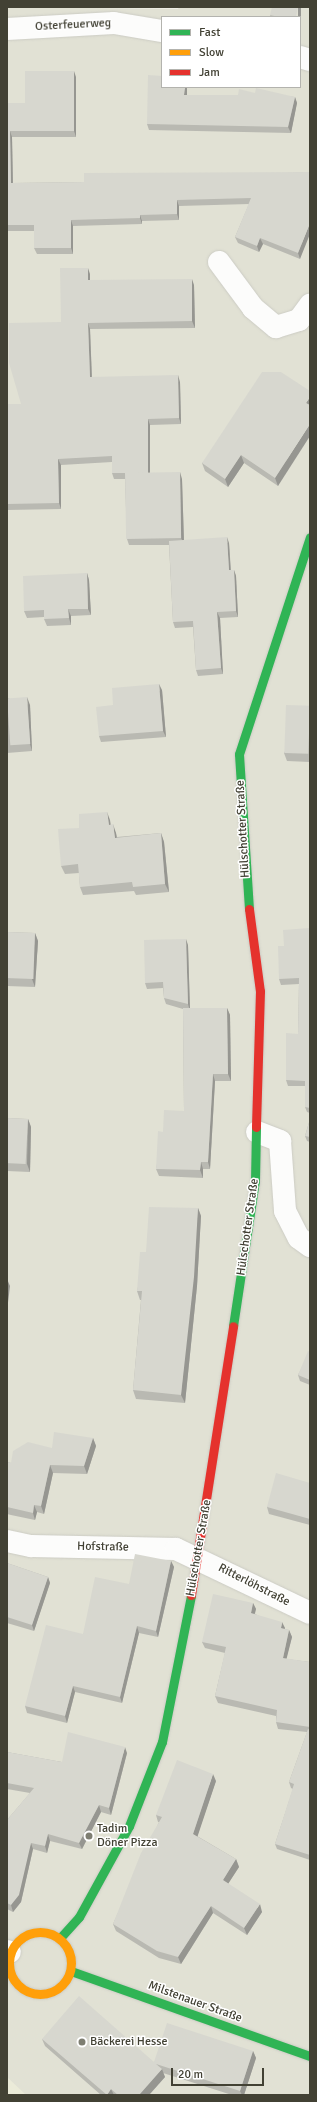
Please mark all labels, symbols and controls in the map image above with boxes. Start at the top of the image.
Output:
street label: Osterfeuerweg [35,16,111,34]
legend [161,16,301,88]
text: Fast [199,25,220,40]
text: Slow [199,45,224,60]
text: Jam [199,65,220,80]
street label: Hülschotter Straße [233,780,253,878]
street label: Hülschotter Straße [234,1178,262,1276]
street label: Hülschotter Straße [183,1499,215,1597]
street label: Hofstraße [77,1539,129,1555]
street label: Ritterlöhstraße [216,1561,292,1609]
place label: Tadim Döner Pizza [97,1822,157,1850]
marker: Tadim Döner Pizza [84,1831,94,1841]
street label: Milstenauer Straße [146,1978,244,2026]
place label: Bäckerei Hesse [90,2035,167,2049]
marker: Bäckerei Hesse [77,2037,87,2047]
scale bar [173,2060,266,2086]
text: 20 m [178,2067,203,2082]

